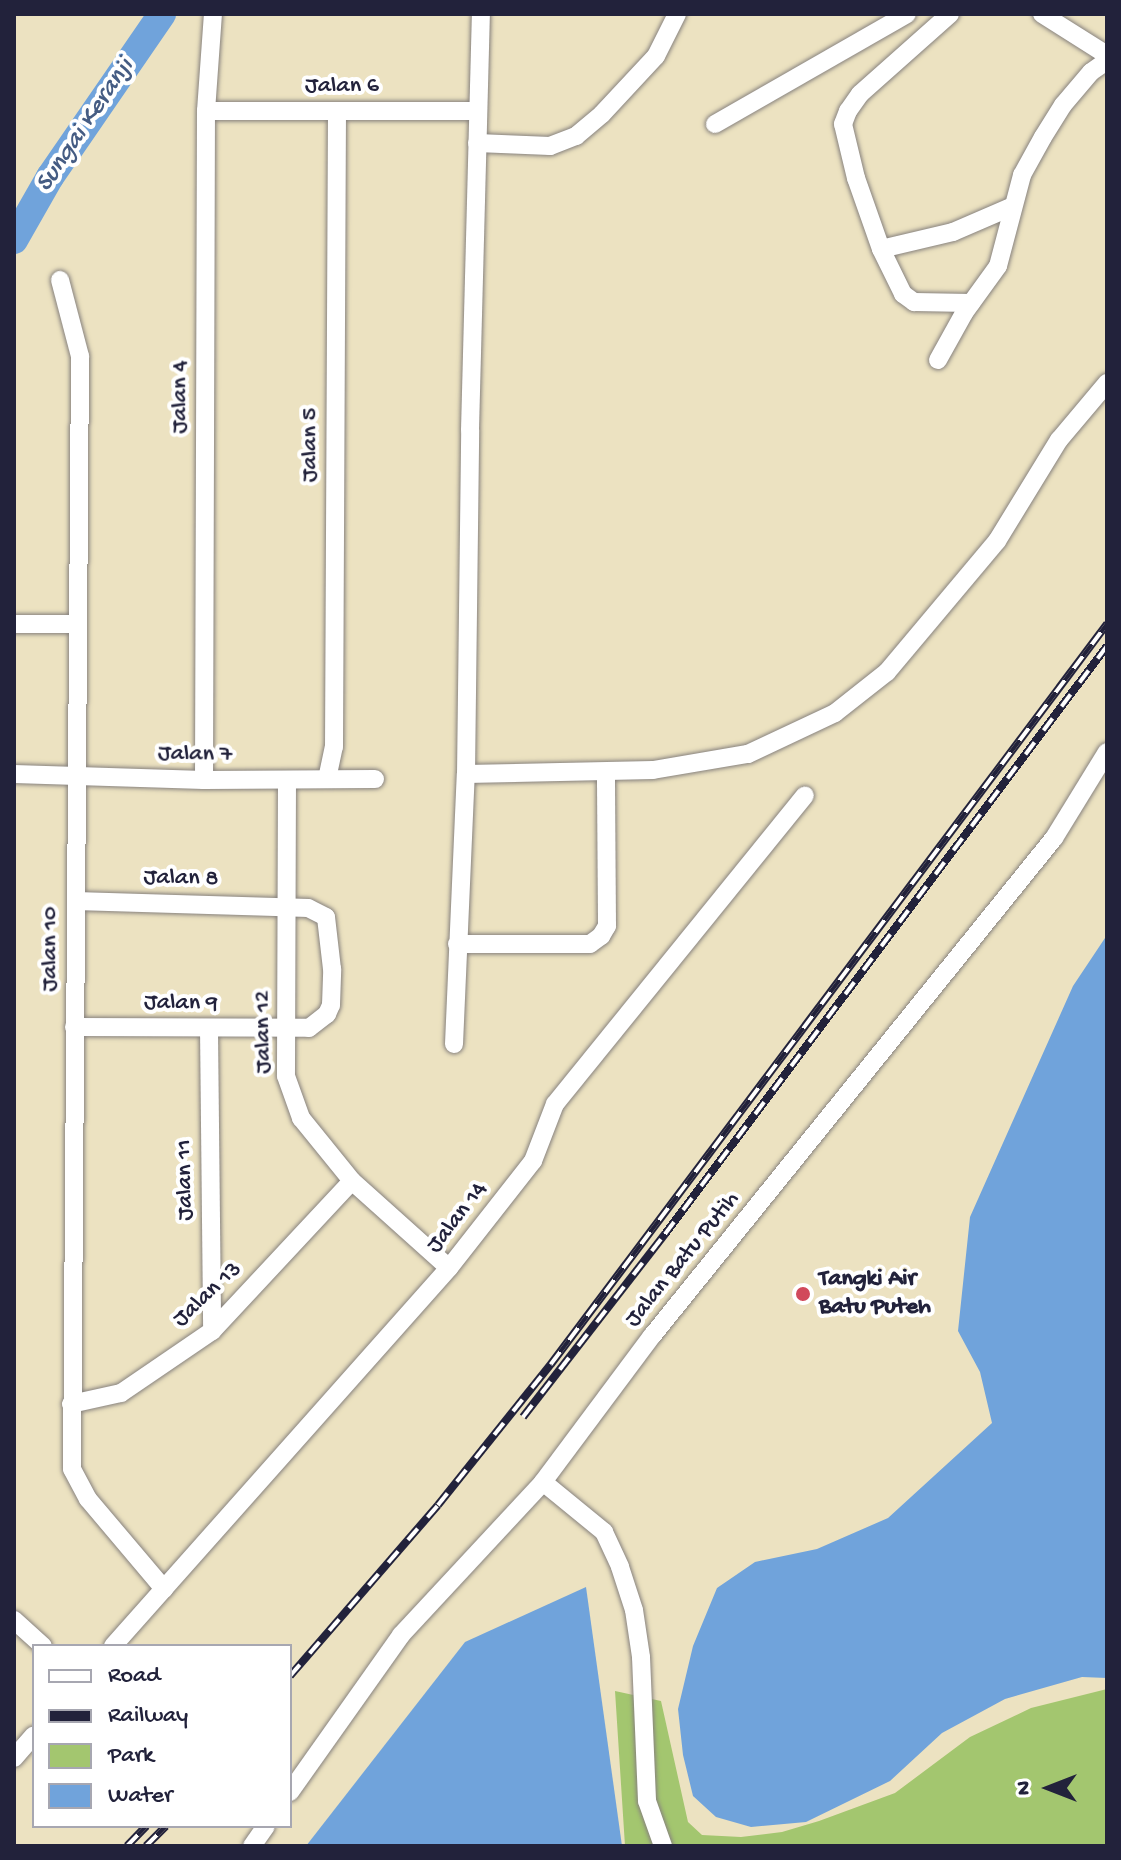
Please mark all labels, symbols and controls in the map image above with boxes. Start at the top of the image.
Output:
water label: Sungai Keranji [30,53,142,199]
street label: Jalan 6 [305,73,379,101]
street label: Jalan 4 [167,360,195,434]
street label: Jalan 5 [297,408,325,482]
street label: Jalan 7 [158,740,232,770]
street label: Jalan 8 [143,864,219,894]
street label: Jalan 10 [37,906,65,992]
street label: Jalan 9 [144,989,218,1019]
street label: Jalan 12 [249,990,279,1074]
street label: Jalan 11 [171,1139,201,1221]
street label: Jalan 14 [421,1177,495,1259]
street label: Jalan Batu Putih [619,1186,747,1334]
street label: Jalan 13 [168,1256,248,1334]
place label: Tangki Air Batu Puteh [819,1266,931,1322]
marker: Tangki Air Batu Puteh [794,1285,812,1303]
legend [32,1644,292,1828]
text: Road [108,1662,160,1691]
text: Railway [108,1702,188,1731]
text: Park [108,1742,154,1771]
north arrow [1009,1748,1089,1828]
text: N [1012,1781,1038,1795]
text: Water [108,1782,172,1811]

